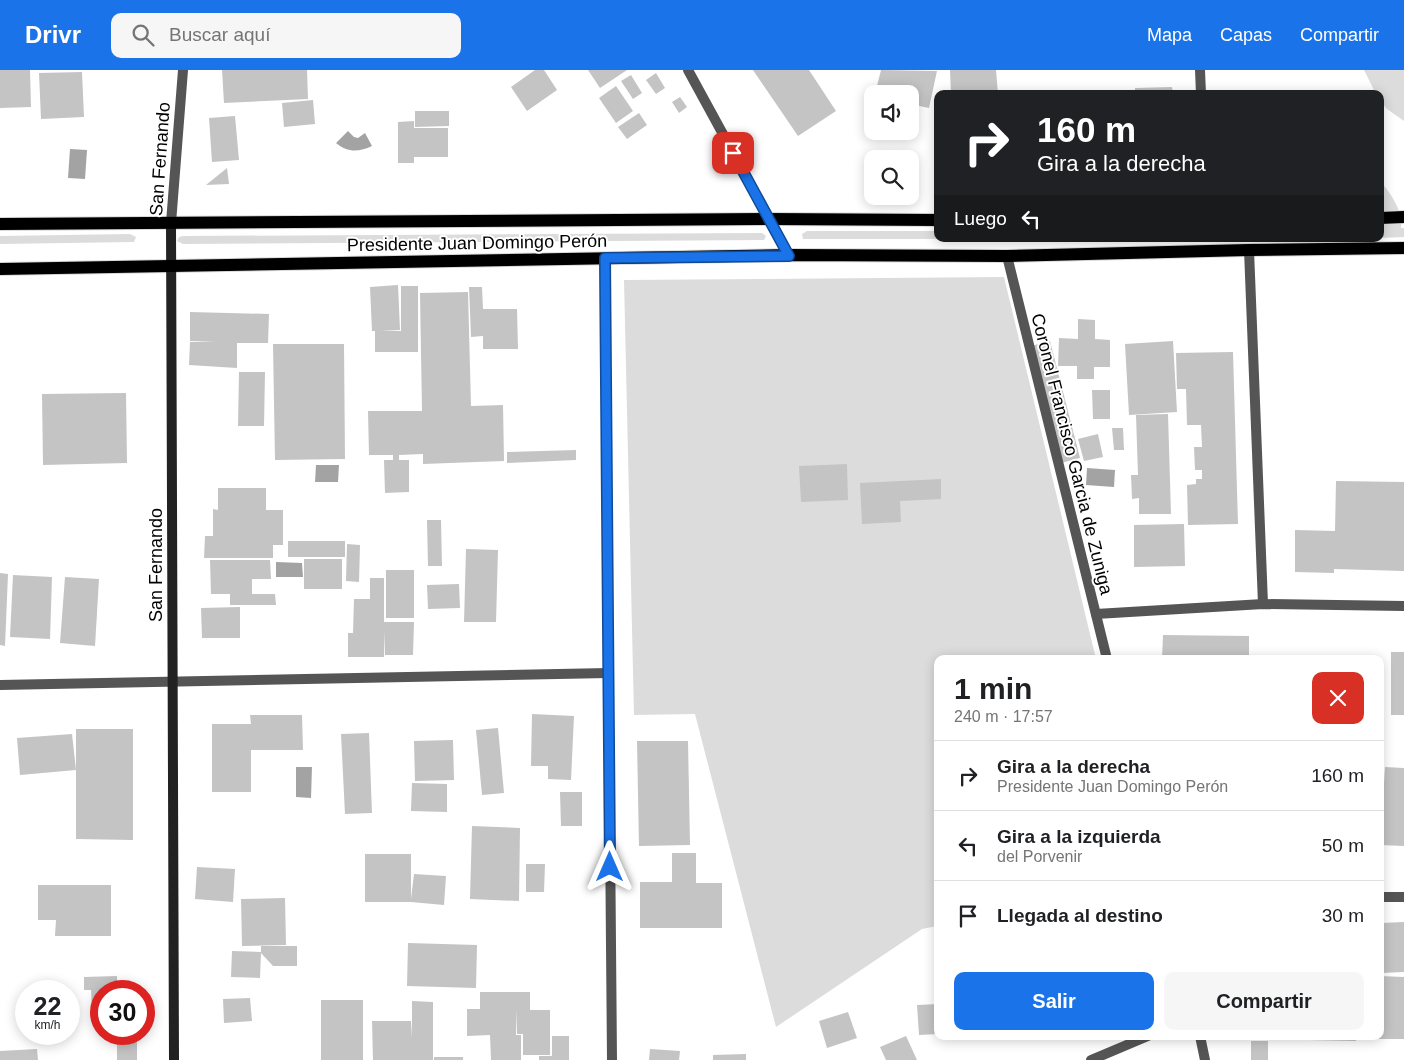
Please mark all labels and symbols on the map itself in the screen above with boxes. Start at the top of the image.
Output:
street label: San Fernando [146,101,174,217]
pin [712,132,754,174]
street label: Presidente Juan Domingo Perón [347,231,607,255]
street label: Coronel Francisco Garcia de Zuniga [1027,311,1117,598]
street label: San Fernando [146,508,166,622]
position arrow [583,840,635,892]
speed limit sign: 30 [90,980,155,1045]

